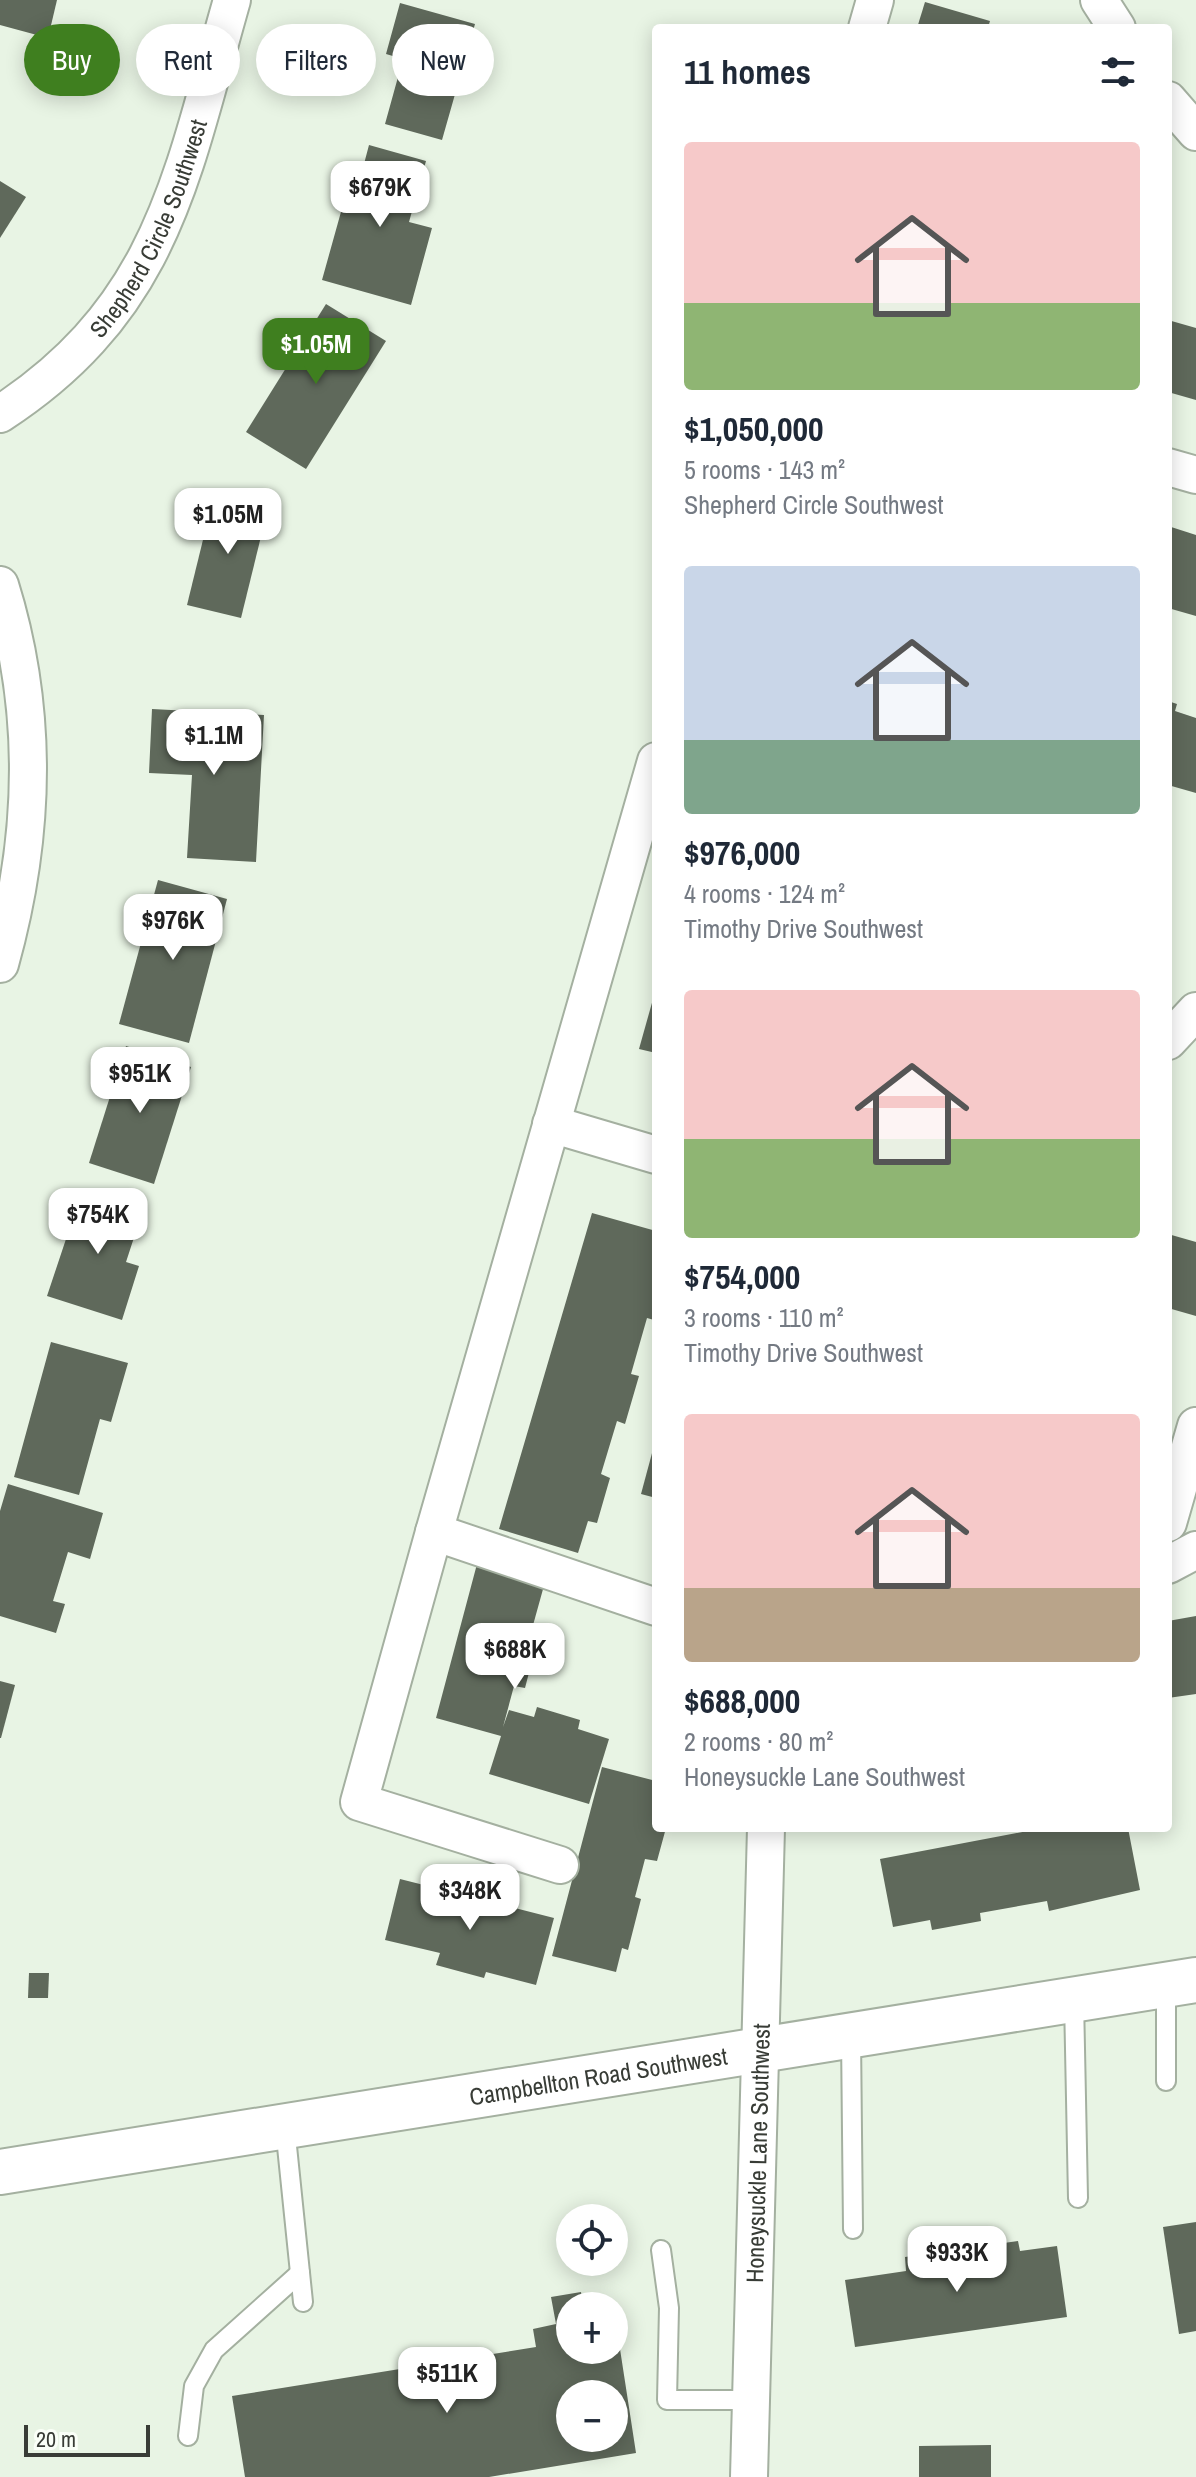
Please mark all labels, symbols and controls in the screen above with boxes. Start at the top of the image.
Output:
chip: Buy [24,24,120,96]
chip: Rent [136,24,240,96]
chip: Filters [256,24,376,96]
chip: New [392,24,494,96]
text: 11 homes [684,49,811,95]
icon: filters [1096,50,1140,94]
street label: Shepherd Circle Southwest [82,115,214,344]
pin: $679K [324,161,436,229]
text: $679K [349,169,411,204]
icon: home [840,194,984,338]
pin: $1.05M [251,318,381,386]
text: $1.05M [280,326,352,361]
text: $1,050,000 [684,406,824,452]
text: 5 rooms · 143 m² [684,452,845,487]
text: Shepherd Circle Southwest [684,487,944,522]
pin: $1.05M [163,488,293,556]
text: $1.05M [192,496,264,531]
icon: home [840,618,984,762]
pin: $1.1M [158,709,270,777]
text: $1.1M [184,717,244,752]
text: $976,000 [684,830,800,876]
text: 4 rooms · 124 m² [684,876,845,911]
pin: $976K [117,894,229,962]
text: $976K [142,902,204,937]
text: Timothy Drive Southwest [684,911,923,946]
icon: home [840,1042,984,1186]
pin: $951K [84,1047,196,1115]
text: $951K [109,1055,171,1090]
pin: $754K [42,1188,154,1256]
text: $754K [67,1196,129,1231]
text: $754,000 [684,1254,800,1300]
text: 3 rooms · 110 m² [684,1300,844,1335]
text: Timothy Drive Southwest [684,1335,923,1370]
icon: home [840,1466,984,1610]
pin: $688K [459,1623,571,1691]
text: $688K [484,1631,546,1666]
text: $688,000 [684,1678,800,1724]
text: 2 rooms · 80 m² [684,1724,833,1759]
text: Honeysuckle Lane Southwest [684,1759,965,1794]
pin: $348K [414,1864,526,1932]
text: $348K [439,1872,501,1907]
street label: Honeysuckle Lane Southwest [738,2022,777,2283]
street label: Campbellton Road Southwest [467,2039,730,2112]
map controls [556,2204,628,2452]
button: locate [556,2204,628,2276]
pin: $933K [901,2226,1013,2294]
text: $933K [926,2234,988,2269]
button: + [556,2292,628,2364]
pin: $511K [391,2347,503,2415]
text: $511K [416,2355,478,2390]
button: − [556,2380,628,2452]
scale bar [24,2421,150,2457]
text: 20 m [36,2424,76,2454]

